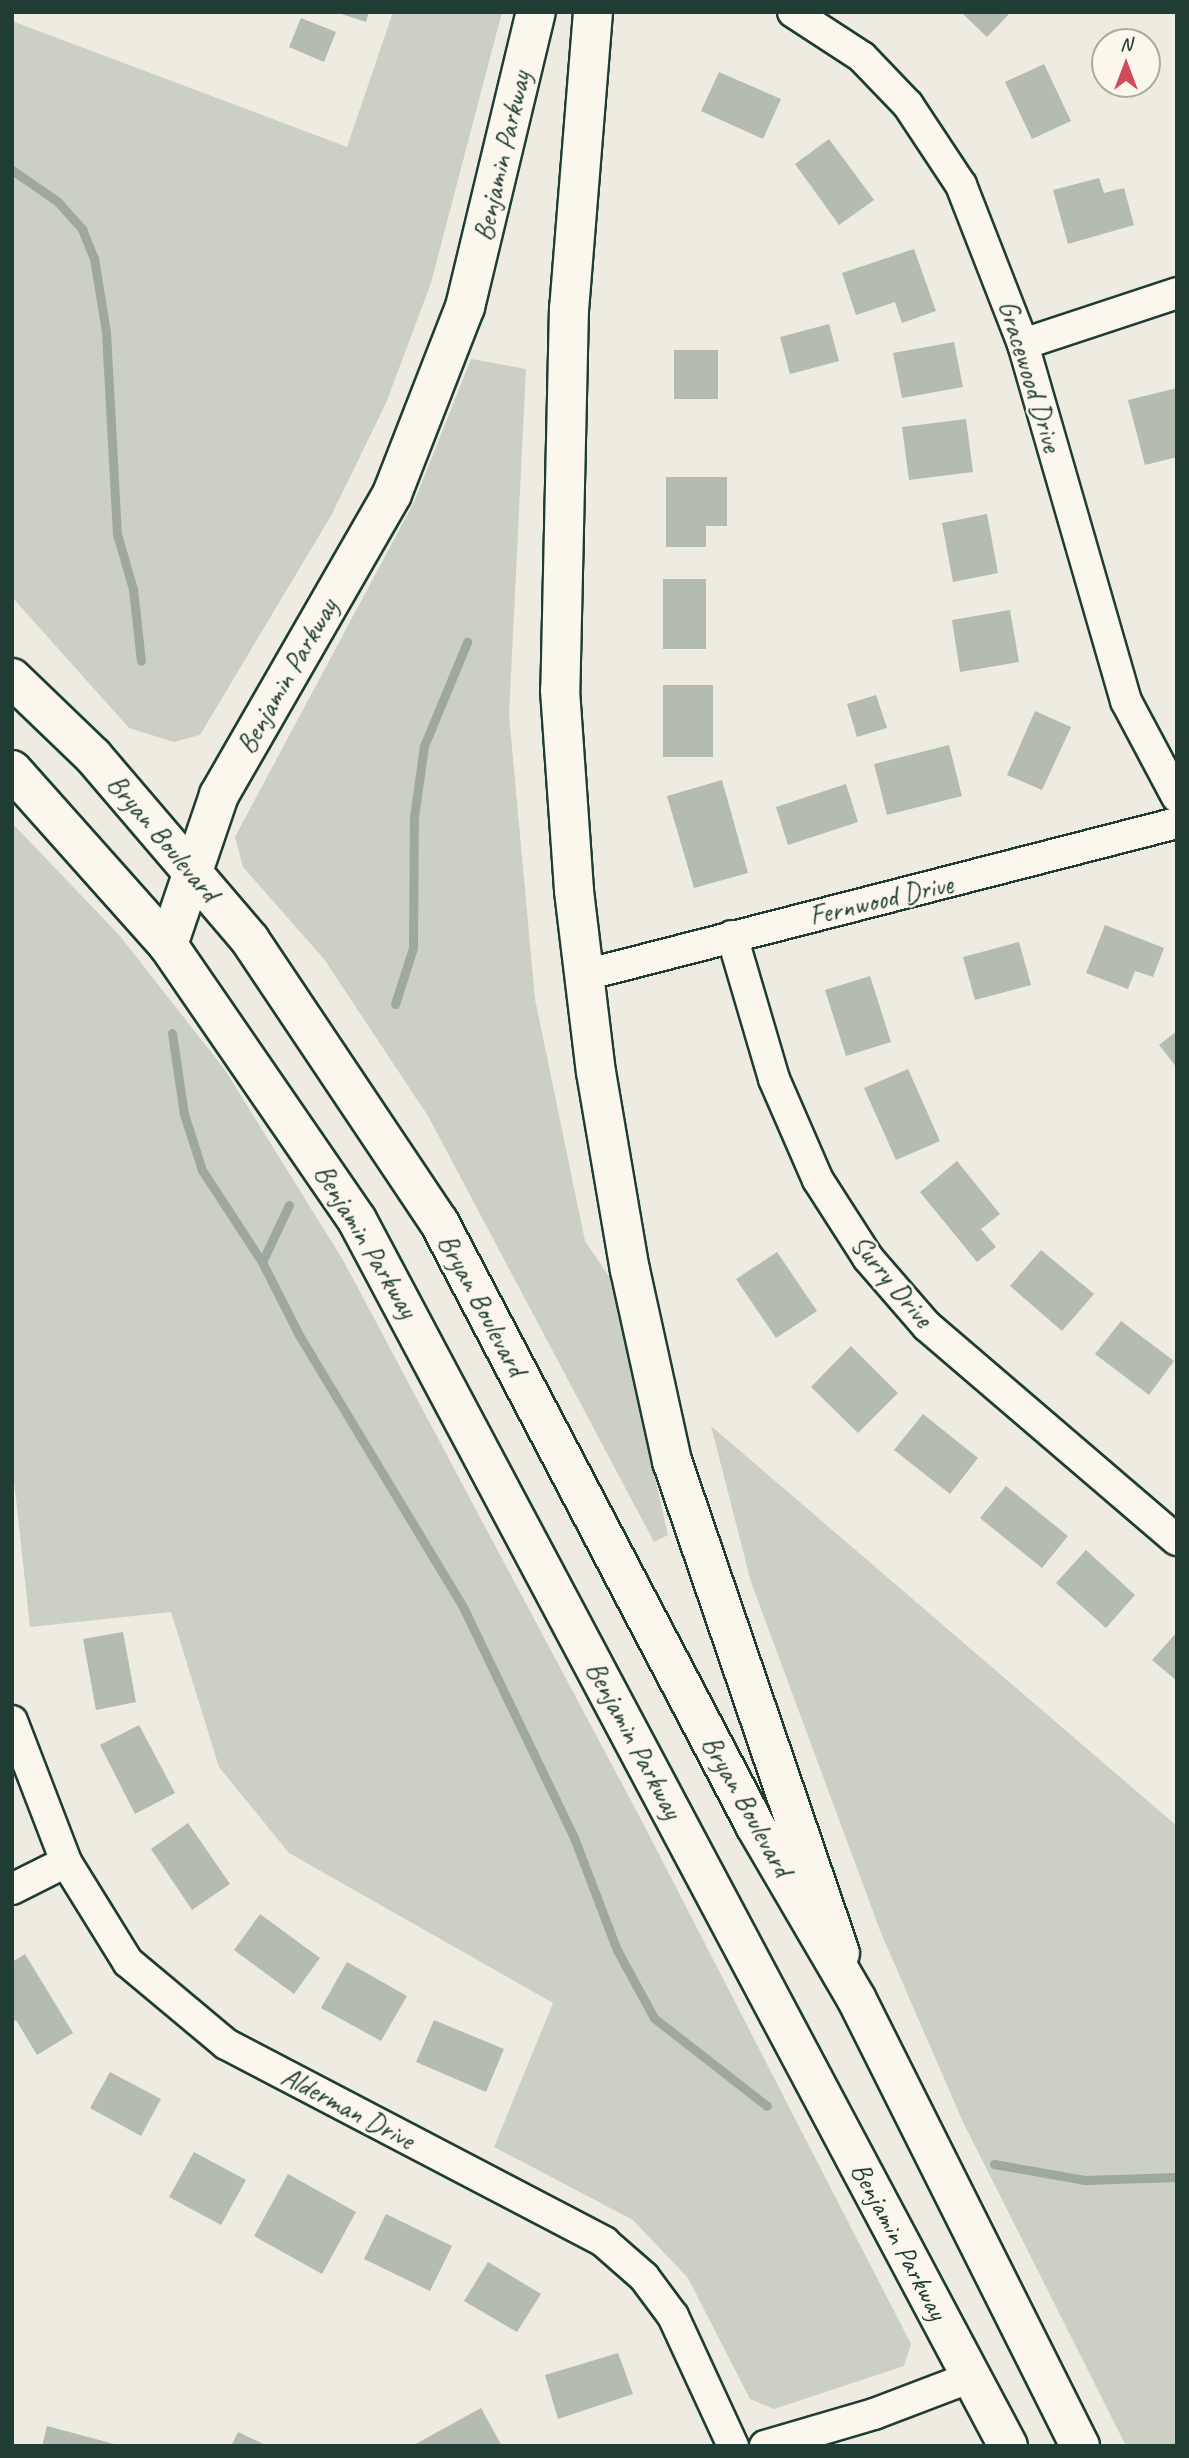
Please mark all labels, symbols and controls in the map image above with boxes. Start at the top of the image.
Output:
north arrow [1091,28,1161,98]
text: N [1120,32,1132,56]
street label: Benjamin Parkway [466,68,538,244]
street label: Gracewood Drive [991,296,1069,456]
street label: Benjamin Parkway [229,593,345,759]
street label: Bryan Boulevard [100,767,226,909]
street label: Fernwood Drive [806,867,956,933]
street label: Benjamin Parkway [307,1158,425,1324]
street label: Bryan Boulevard [430,1228,534,1382]
street label: Surry Drive [844,1228,940,1334]
street label: Benjamin Parkway [579,1656,689,1824]
street label: Bryan Boulevard [694,1729,800,1883]
street label: Alderman Drive [276,2059,420,2157]
street label: Benjamin Parkway [844,2157,954,2325]

